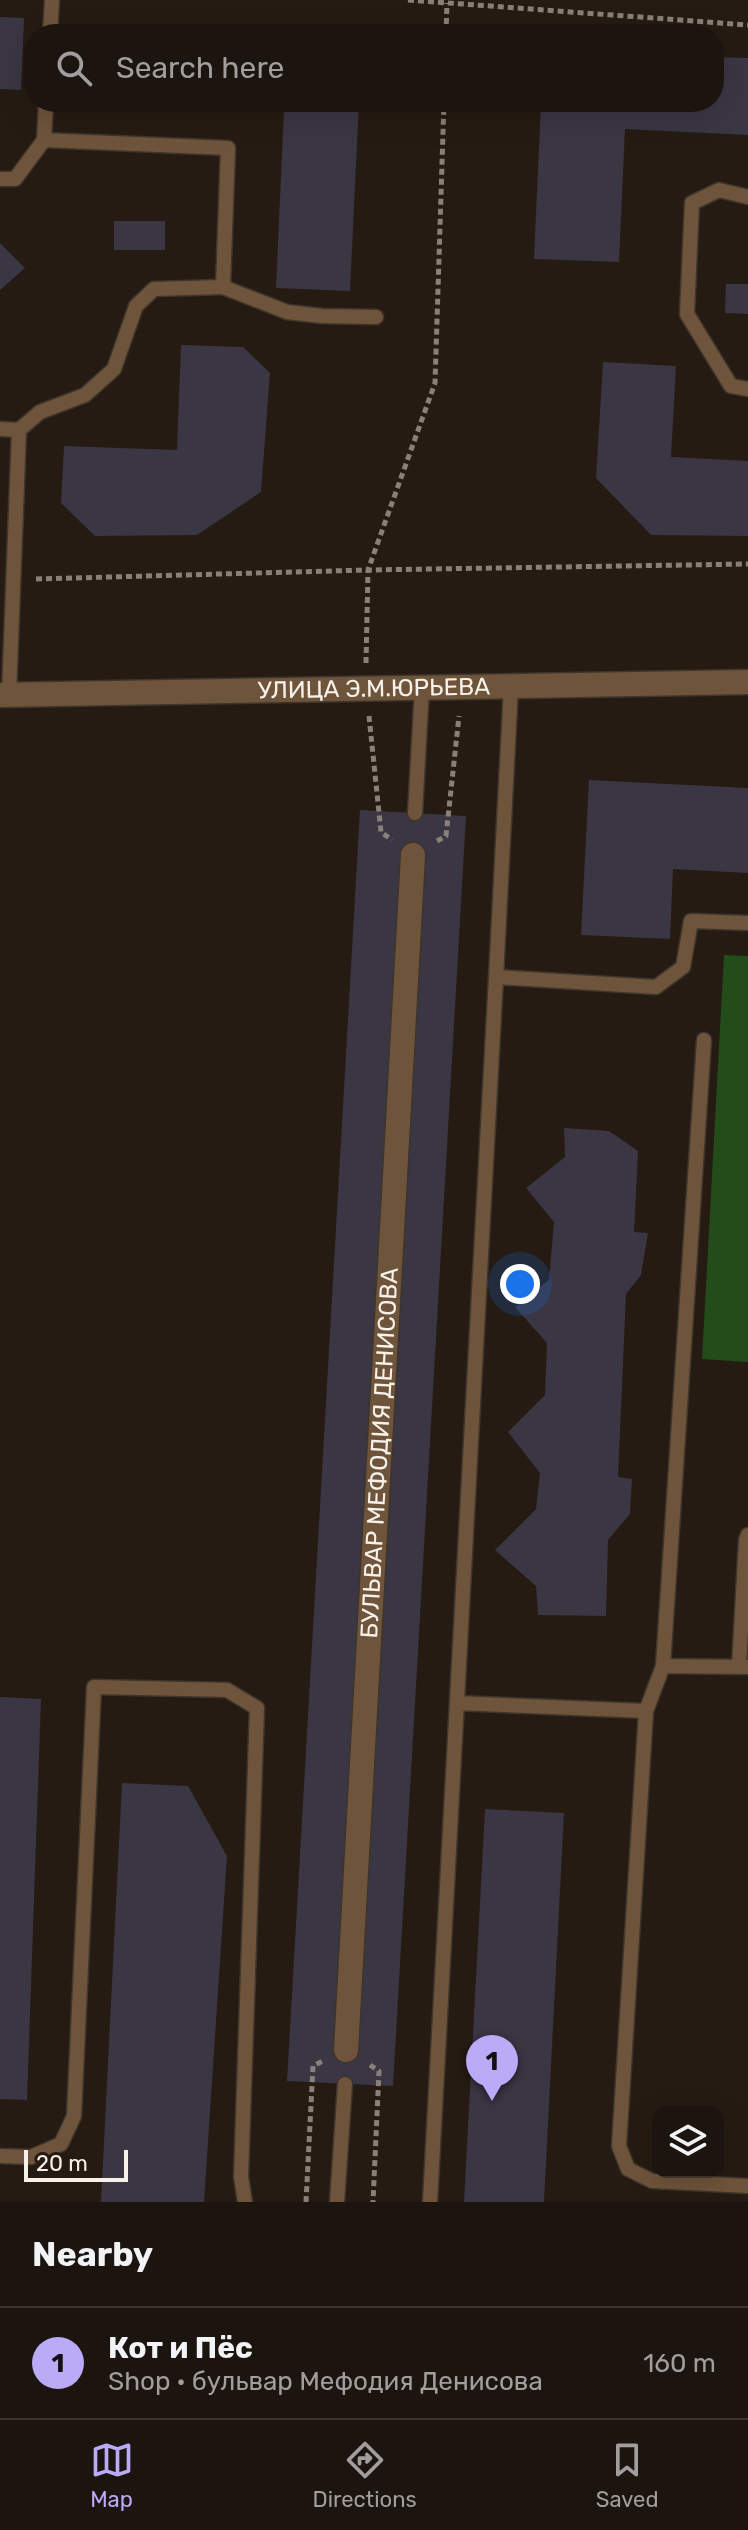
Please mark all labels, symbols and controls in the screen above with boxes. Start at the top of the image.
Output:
search box [24,24,724,112]
icon: search [52,46,96,90]
text: Search here [116,50,284,86]
street label: УЛИЦА Э.М.ЮРЬЕВА [257,672,491,705]
your location [500,1264,540,1304]
street label: БУЛЬВАР МЕФОДИЯ ДЕНИСОВА [355,1267,404,1639]
pin: 1 [466,2035,518,2101]
map controls [652,2106,724,2178]
button: layers [652,2106,724,2178]
scale bar [24,2146,128,2182]
text: 20 m [36,2150,88,2177]
text: Nearby [32,2234,153,2275]
text: Кот и Пёс [108,2330,253,2366]
text: 1 [52,2348,64,2379]
text: 160 m [643,2348,716,2379]
text: Shop · бульвар Мефодия Денисова [108,2366,543,2397]
tab: Map [90,2438,134,2513]
tab: Directions [313,2438,417,2513]
tab: Saved [596,2438,659,2513]

